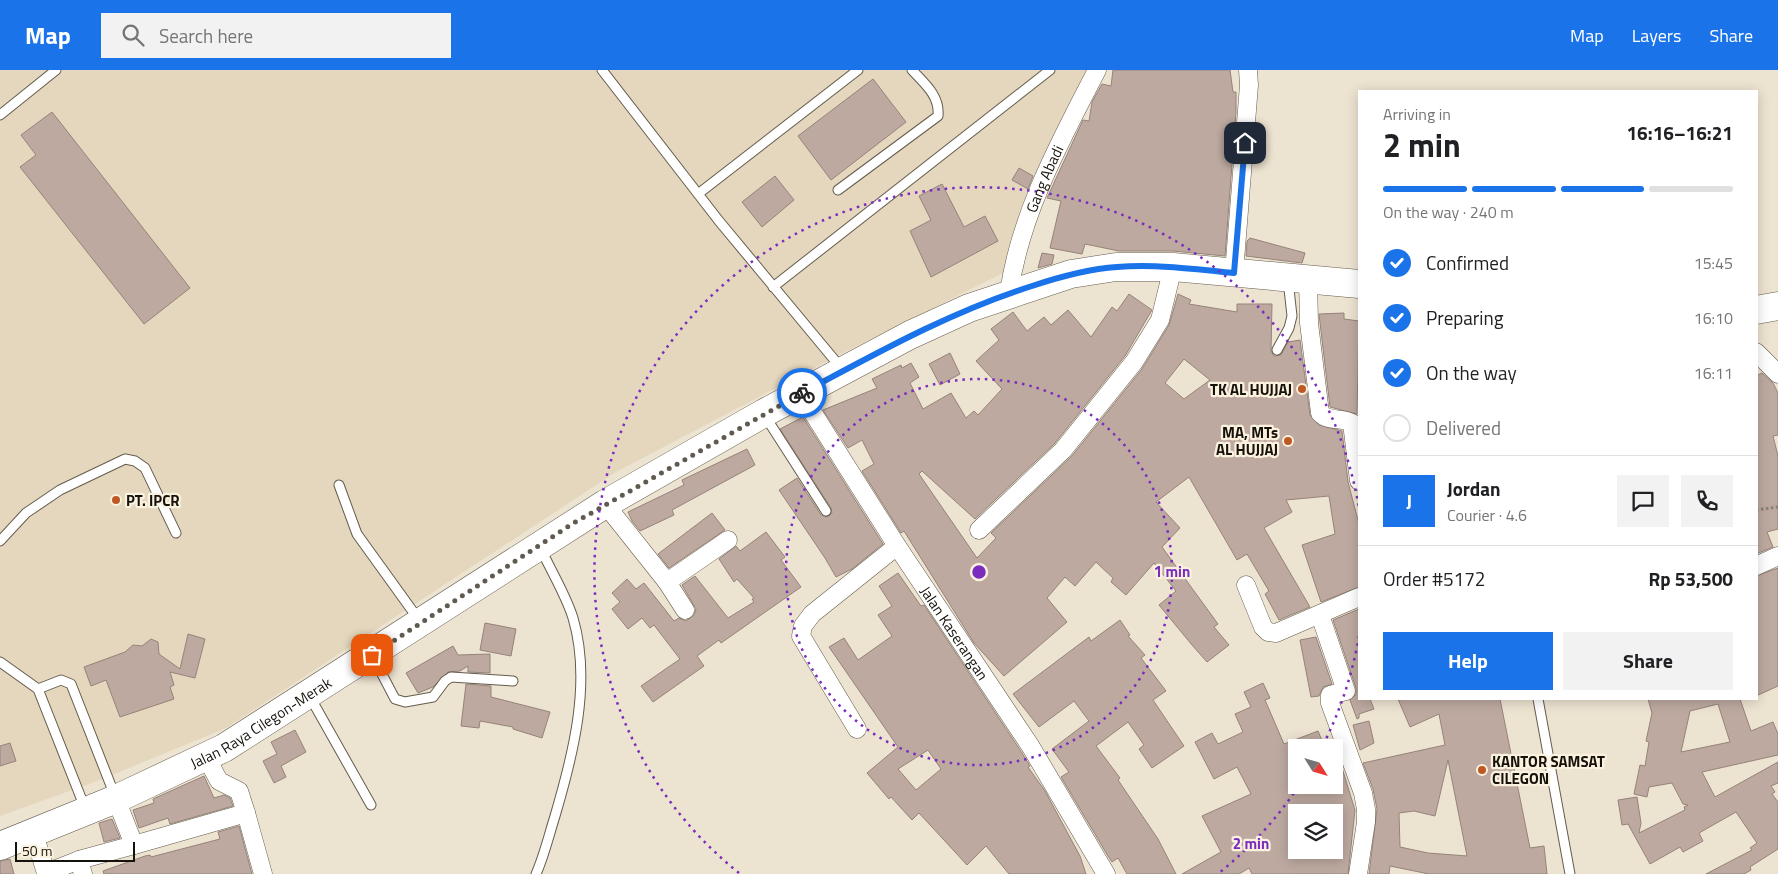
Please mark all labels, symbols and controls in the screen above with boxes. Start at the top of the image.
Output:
search box [101,13,451,58]
text: Map [25,17,71,53]
icon: search [119,21,147,49]
text: Search here [159,21,253,50]
text: Map [1570,22,1604,49]
text: Layers [1632,22,1681,49]
text: Share [1709,22,1753,49]
text: Arriving in [1383,102,1451,126]
text: 16:16–16:21 [1626,118,1733,147]
text: 2 min [1383,121,1461,169]
pin [1224,122,1266,164]
icon: home [1231,129,1259,157]
street label: Gang Abadi [1019,141,1069,216]
text: On the way · 240 m [1383,200,1514,224]
text: Confirmed [1426,248,1509,277]
icon: check [1383,249,1411,277]
text: 15:45 [1694,251,1733,275]
text: Preparing [1426,303,1503,332]
icon: check [1383,304,1411,332]
text: 16:10 [1694,306,1733,330]
text: On the way [1426,358,1517,387]
icon: check [1383,359,1411,387]
text: 16:11 [1694,361,1733,385]
courier [777,368,827,418]
place label: TK AL HUJJAJ [1210,378,1292,401]
icon: bike [788,379,816,407]
marker: TK AL HUJJAJ [1296,383,1308,395]
text: Delivered [1426,413,1501,442]
place label: MA, MTs AL HUJJAJ [1216,421,1278,461]
marker: MA, MTs AL HUJJAJ [1282,435,1294,447]
text: Jordan [1447,474,1500,503]
button: chat [1617,475,1669,527]
button: phone [1681,475,1733,527]
text: J [1406,486,1412,515]
place label: PT. IPCR [126,489,180,512]
marker: PT. IPCR [110,494,122,506]
text: Courier · 4.6 [1447,503,1527,527]
text: 1 min [1154,560,1190,583]
centre of rings [970,563,988,581]
text: Order #5172 [1383,564,1485,593]
text: Rp 53,500 [1649,564,1733,593]
street label: Jalan Kaserangan [915,581,995,684]
button: Help [1383,632,1553,690]
button: Share [1563,632,1733,690]
pin [351,634,393,676]
icon: bag [358,641,386,669]
street label: Jalan Raya Cilegon-Merak [186,671,336,774]
north arrow [1288,739,1342,794]
map controls [1288,739,1343,859]
place label: KANTOR SAMSAT CILEGON [1492,750,1605,790]
marker: KANTOR SAMSAT CILEGON [1476,764,1488,776]
button: layers [1288,804,1343,859]
text: 2 min [1233,832,1269,855]
scale bar [15,839,135,862]
text: 50 m [22,840,52,861]

